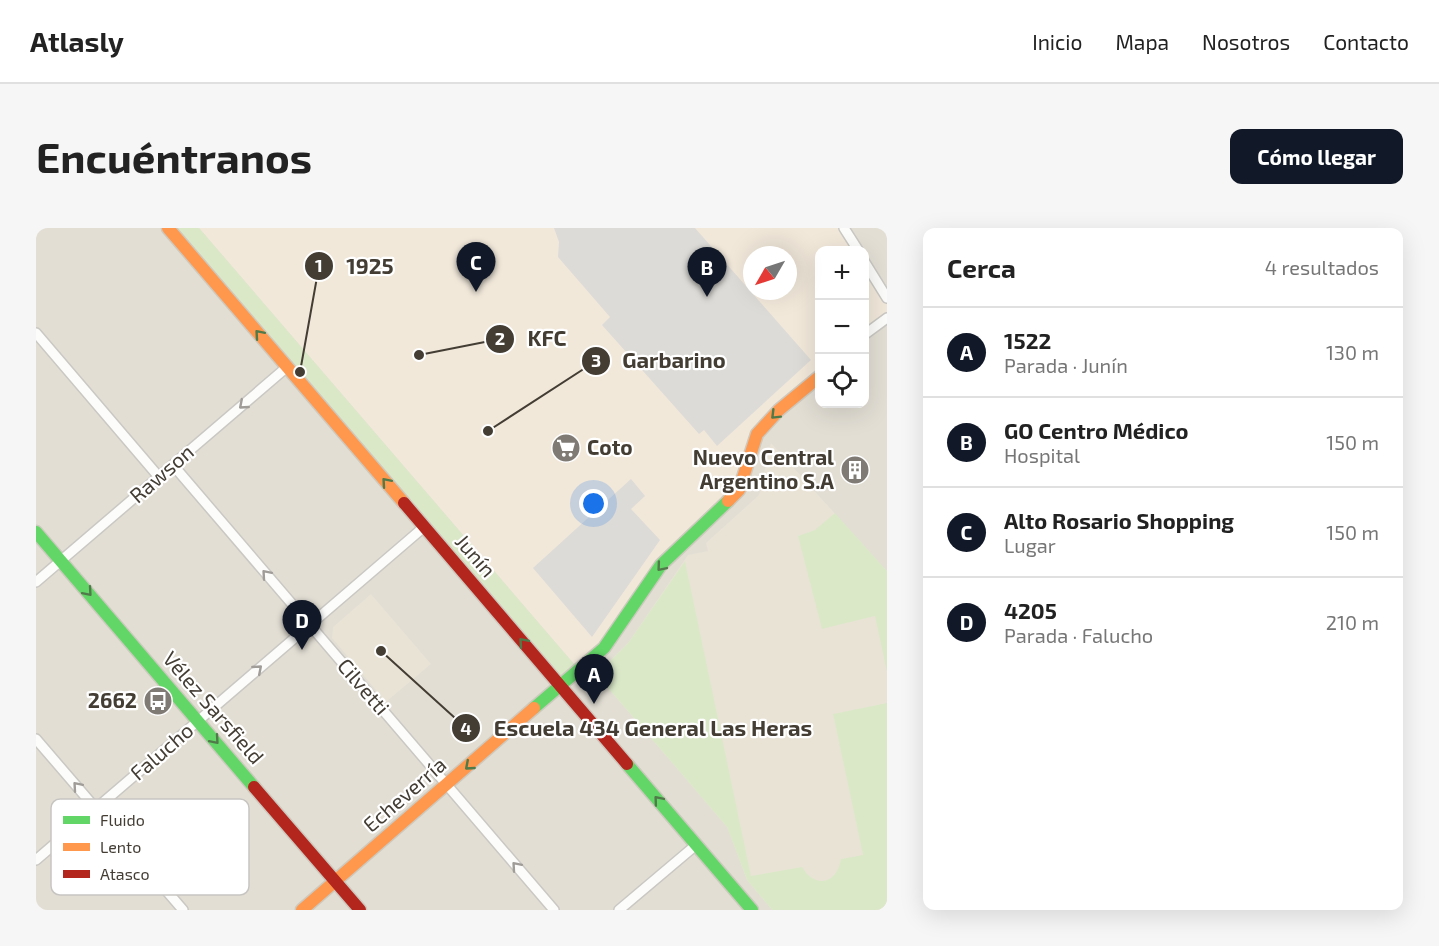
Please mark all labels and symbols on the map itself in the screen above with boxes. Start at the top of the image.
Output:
pin: C [456,242,496,292]
callout: 1925 [304,246,405,286]
north arrow [743,246,797,300]
pin: B [688,248,726,297]
text: 1925 [346,252,394,278]
text: 1 [315,254,323,276]
callout: KFC [485,319,578,359]
text: KFC [527,324,567,350]
text: 2 [495,327,505,349]
one-way arrow [255,330,266,341]
callout: Garbarino [581,341,738,381]
text: Garbarino [622,346,726,372]
text: 3 [591,349,601,371]
one-way arrow [239,398,250,409]
one-way arrow [772,407,783,418]
supermarket icon: Coto [550,432,582,464]
place label: Coto [587,434,633,459]
street label: Rawson [124,438,198,507]
place label: Nuevo Central Argentino S.A [693,444,834,493]
building icon: Nuevo Central Argentino S.A [839,454,871,486]
one-way arrow [382,478,393,489]
your location [579,489,608,518]
street label: Junín [451,528,502,582]
one-way arrow [657,560,668,571]
one-way arrow [262,570,273,581]
one-way arrow [81,585,92,596]
pin: D [282,600,322,650]
one-way arrow [519,638,530,649]
street label: Vélez Sarsfield [158,646,270,768]
street label: Cilvetti [333,653,395,719]
pin: A [574,654,614,704]
one-way arrow [251,665,262,676]
bus stop icon: 2662 [142,685,174,717]
place label: 2662 [88,687,137,712]
callout: Escuela 434 General Las Heras [451,708,824,748]
text: Escuela 434 General Las Heras [494,714,812,740]
street label: Falucho [125,717,198,785]
text: 4 [460,717,472,739]
one-way arrow [207,733,218,744]
street label: Echeverría [358,751,450,837]
one-way arrow [465,758,476,769]
one-way arrow [73,782,84,793]
one-way arrow [654,796,665,807]
legend [51,799,249,895]
text: Fluido [100,810,145,829]
text: Lento [100,837,141,856]
one-way arrow [512,862,523,873]
text: Atasco [100,864,150,883]

